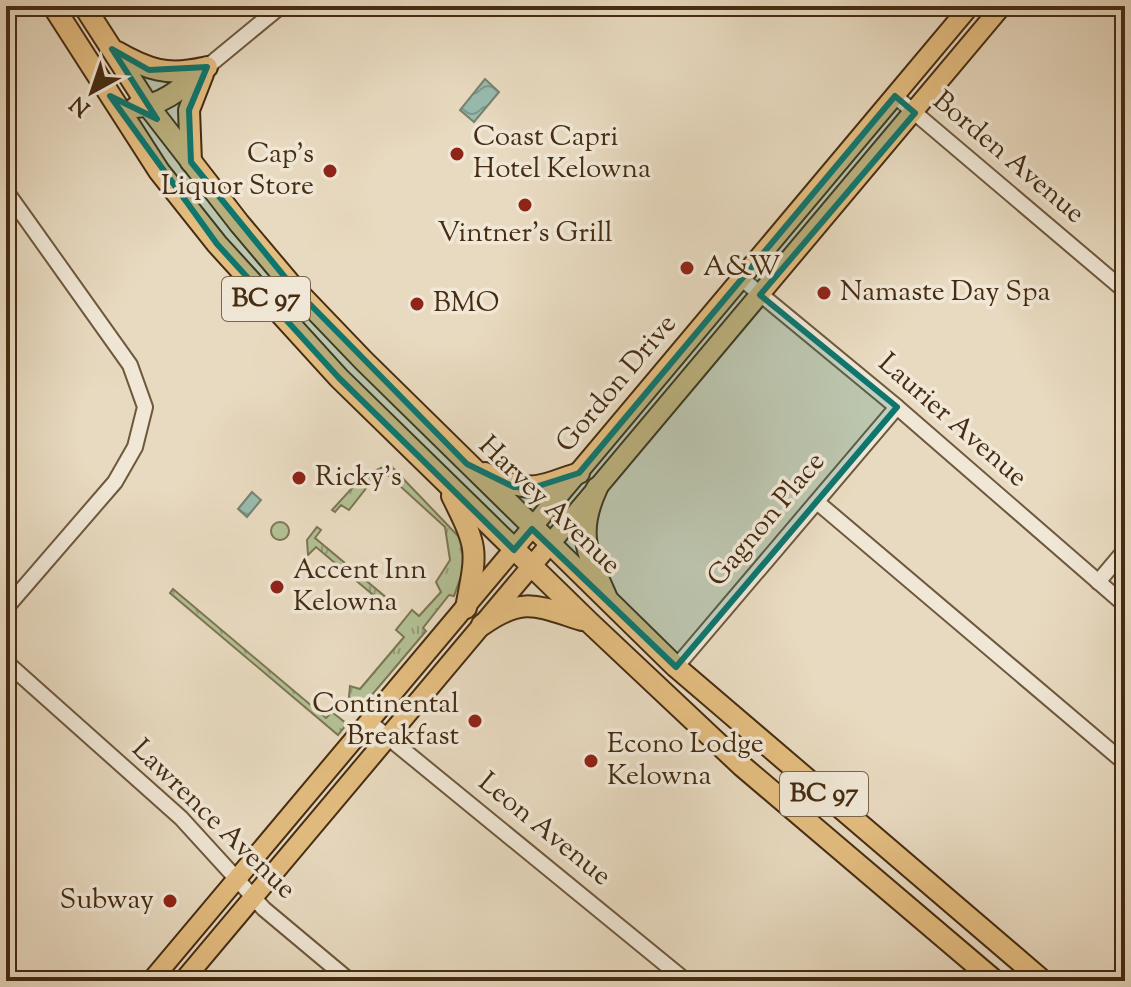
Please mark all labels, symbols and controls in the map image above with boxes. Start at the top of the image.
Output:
north arrow [52,52,132,132]
street label: Borden Avenue [923,82,1093,234]
text: N [64,87,98,123]
place label: Coast Capri Hotel Kelowna [473,118,651,190]
place label: Cap's Liquor Store [161,135,314,207]
marker: Coast Capri Hotel Kelowna [448,145,466,163]
marker: Cap's Liquor Store [321,162,339,180]
marker: Vintner's Grill [516,196,534,214]
place label: Vintner's Grill [437,214,613,254]
place label: A&W [703,248,780,288]
marker: A&W [678,259,696,277]
place label: Namaste Day Spa [840,273,1051,313]
road number: BC 97 [222,277,310,321]
place label: BMO [433,284,499,324]
marker: Namaste Day Spa [815,284,833,302]
marker: BMO [408,295,426,313]
street label: Gordon Drive [547,306,687,462]
street label: Laurier Avenue [868,345,1036,497]
street label: Harvey Avenue [469,427,629,585]
street label: Gagnon Place [699,444,835,596]
place label: Ricky's [315,458,402,498]
marker: Ricky's [290,469,308,487]
place label: Accent Inn Kelowna [293,551,427,623]
marker: Accent Inn Kelowna [268,578,286,596]
place label: Continental Breakfast [312,685,459,757]
marker: Continental Breakfast [466,712,484,730]
place label: Econo Lodge Kelowna [607,725,764,797]
street label: Lawrence Avenue [122,731,304,909]
marker: Econo Lodge Kelowna [582,752,600,770]
street label: Leon Avenue [469,764,619,896]
road number: BC 97 [780,772,868,816]
place label: Subway [60,881,154,921]
marker: Subway [161,892,179,910]

